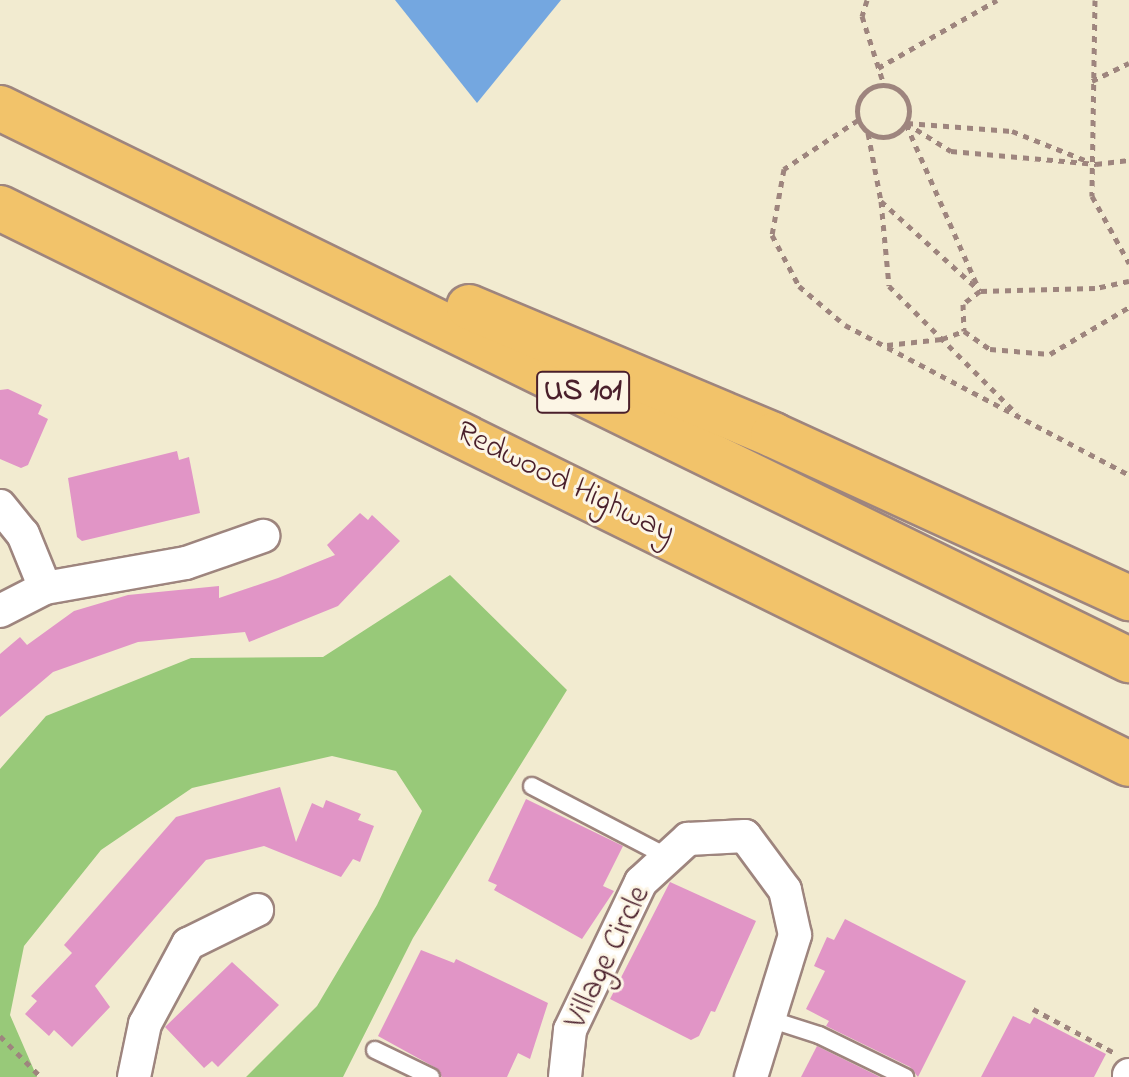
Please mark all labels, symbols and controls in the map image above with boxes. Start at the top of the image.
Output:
road number: US 101 [535,366,631,418]
street label: Redwood Highway [449,414,681,554]
street label: Village Circle [558,880,660,1036]

